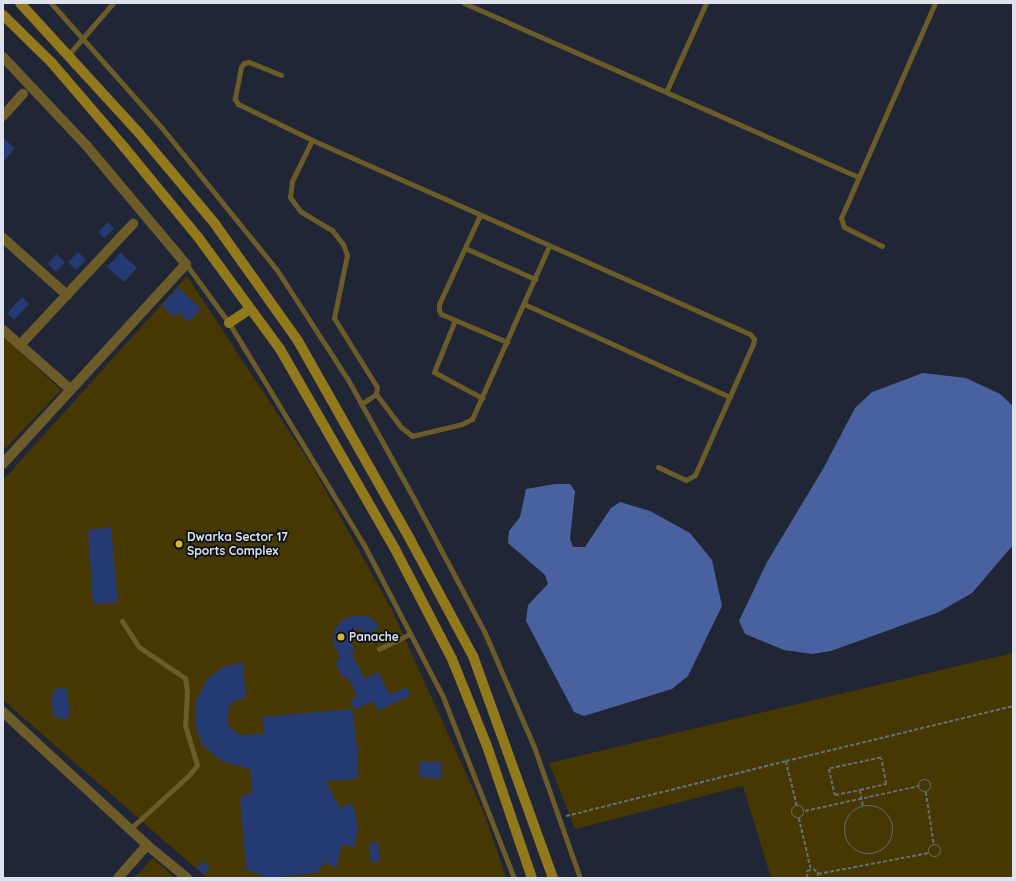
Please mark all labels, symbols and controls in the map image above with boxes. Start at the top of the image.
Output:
place label: Dwarka Sector 17 Sports Complex [187,530,288,558]
marker: Dwarka Sector 17 Sports Complex [174,539,184,549]
place label: Panache [349,630,399,644]
marker: Panache [336,632,346,642]

